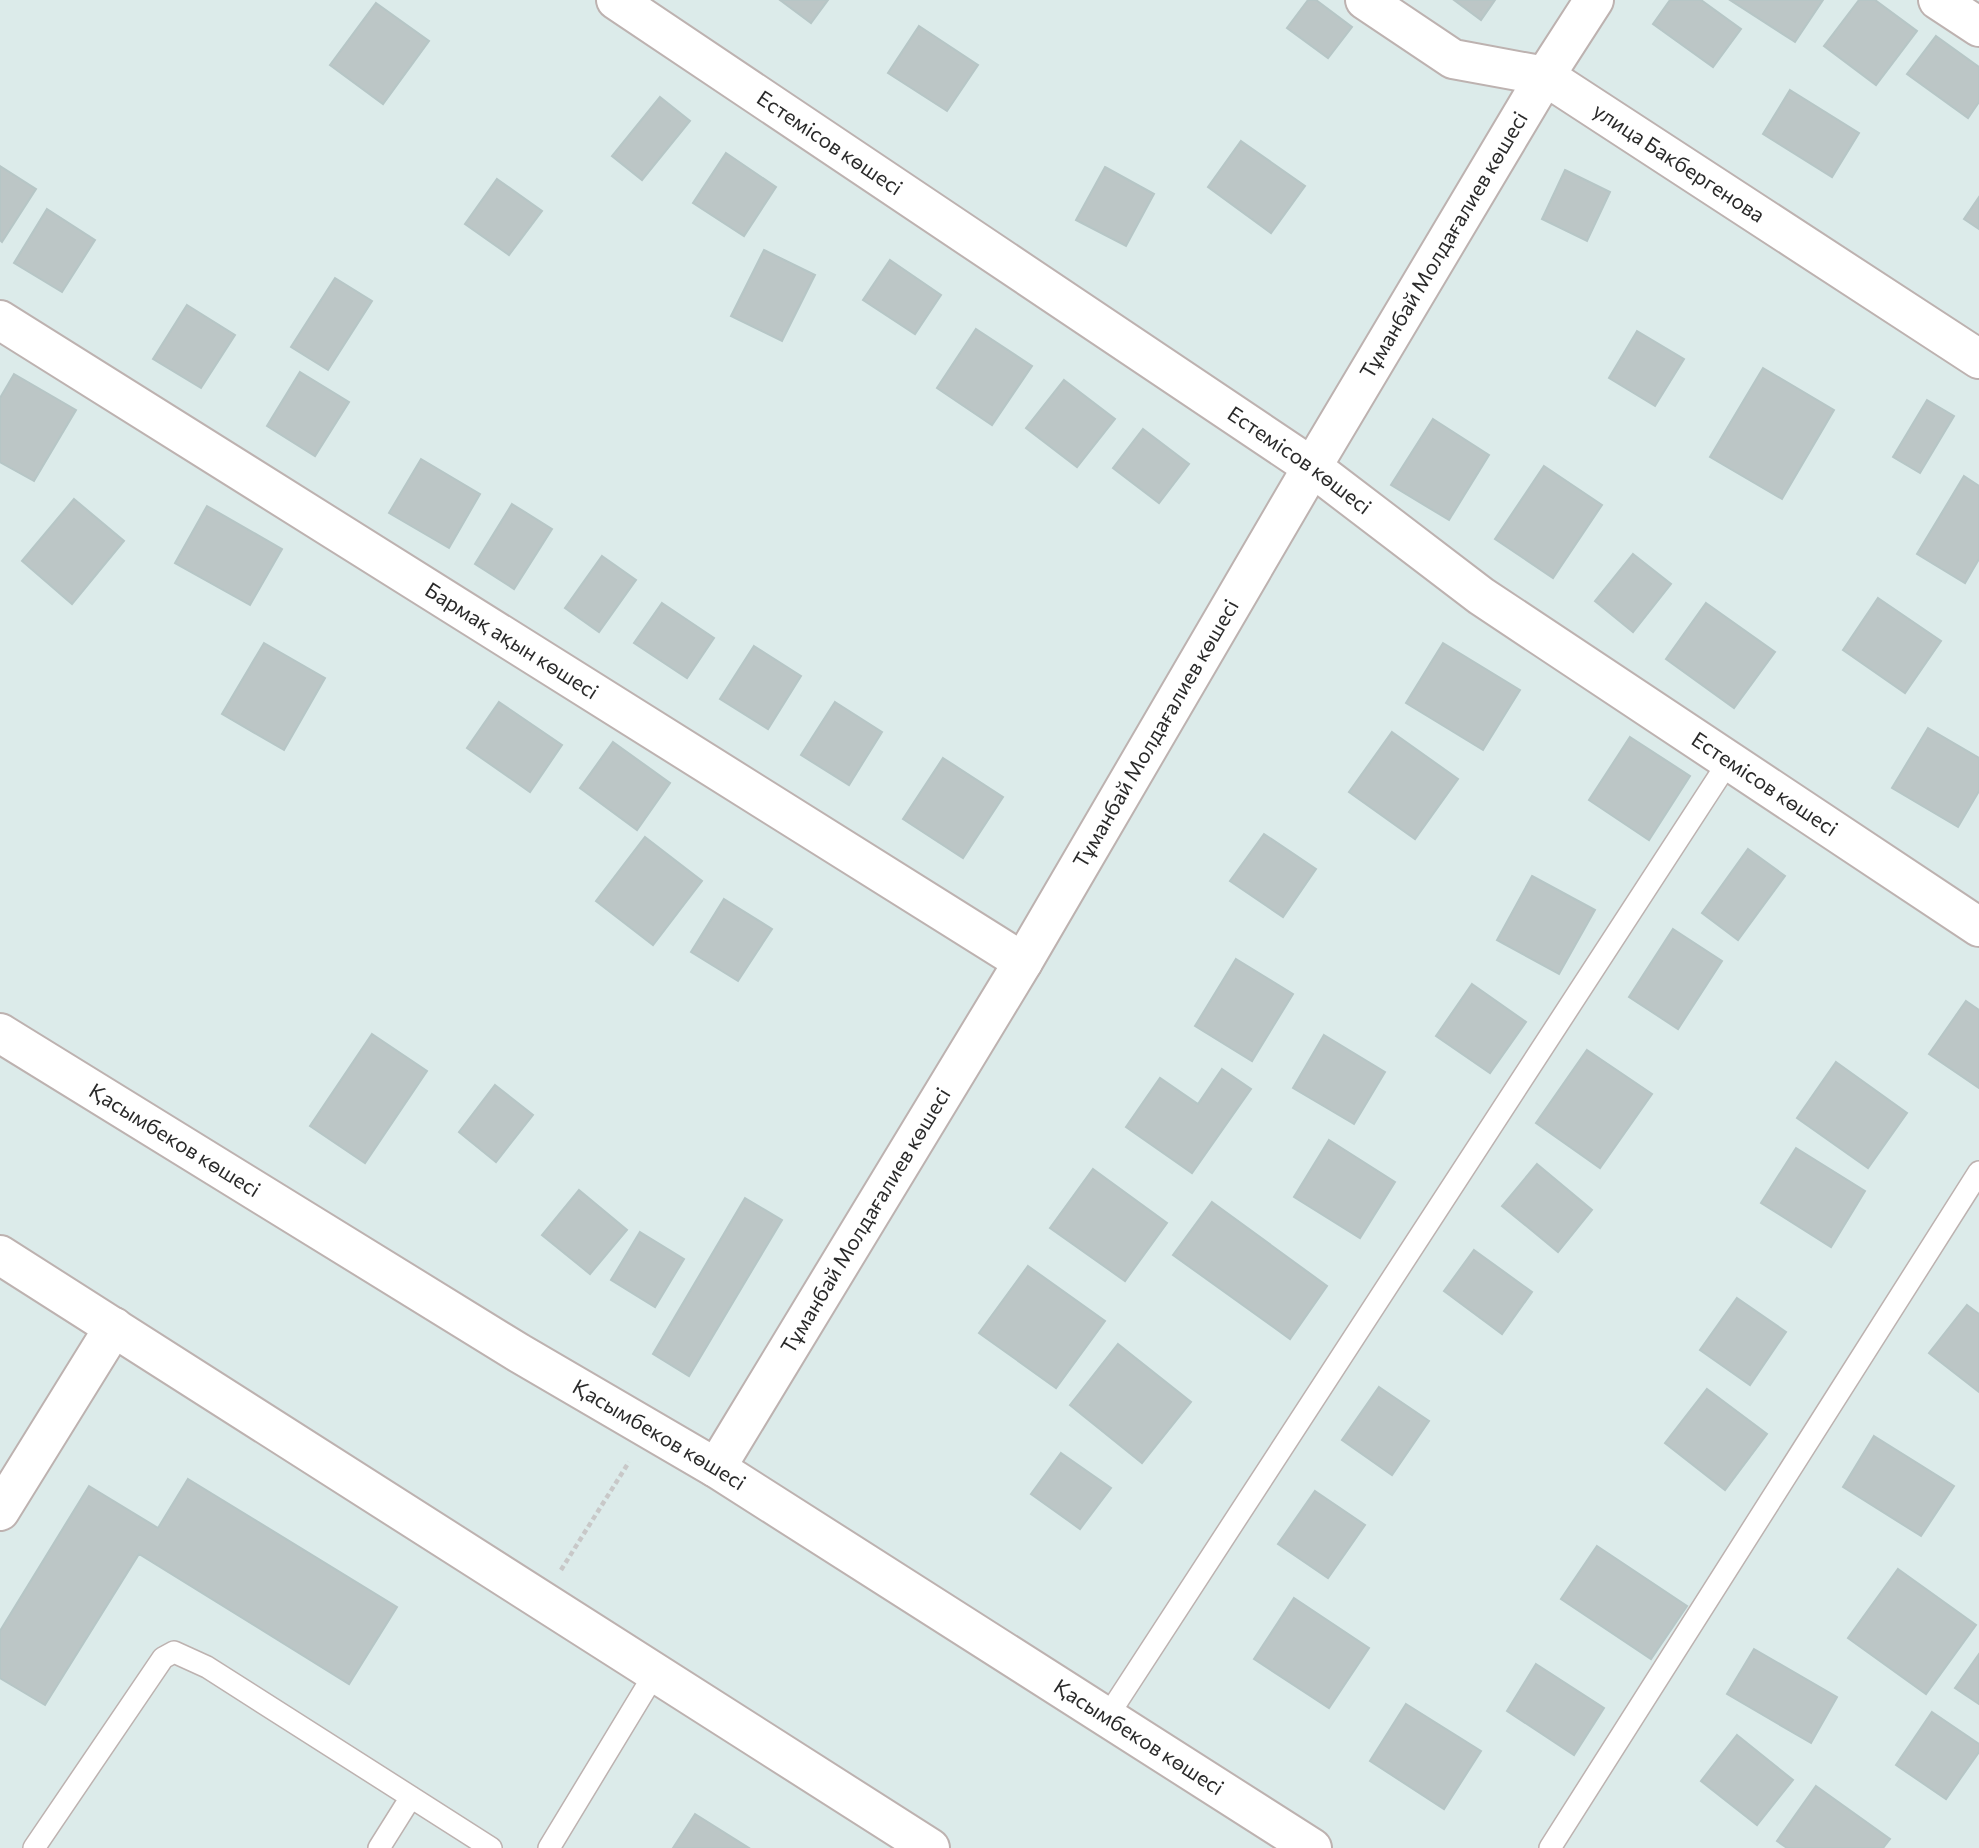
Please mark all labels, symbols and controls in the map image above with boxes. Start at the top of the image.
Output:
street label: Естемісов көшесі [753,84,908,200]
street label: улица Бакбергенова [1589,97,1770,227]
street label: Тұманбай Молдағалиев көшесі [1354,107,1532,383]
street label: Естемісов көшесі [1224,400,1377,519]
street label: Бармақ ақын көшесі [421,576,604,703]
street label: Тұманбай Молдағалиев көшесі [1067,595,1243,872]
street label: Естемісов көшесі [1688,726,1843,840]
street label: Қасымбеков көшесі [85,1077,265,1201]
street label: Тұманбай Молдағалиев көшесі [774,1083,955,1358]
street label: Қасымбеков көшесі [569,1373,751,1495]
street label: Қасымбеков көшесі [1050,1673,1229,1799]

